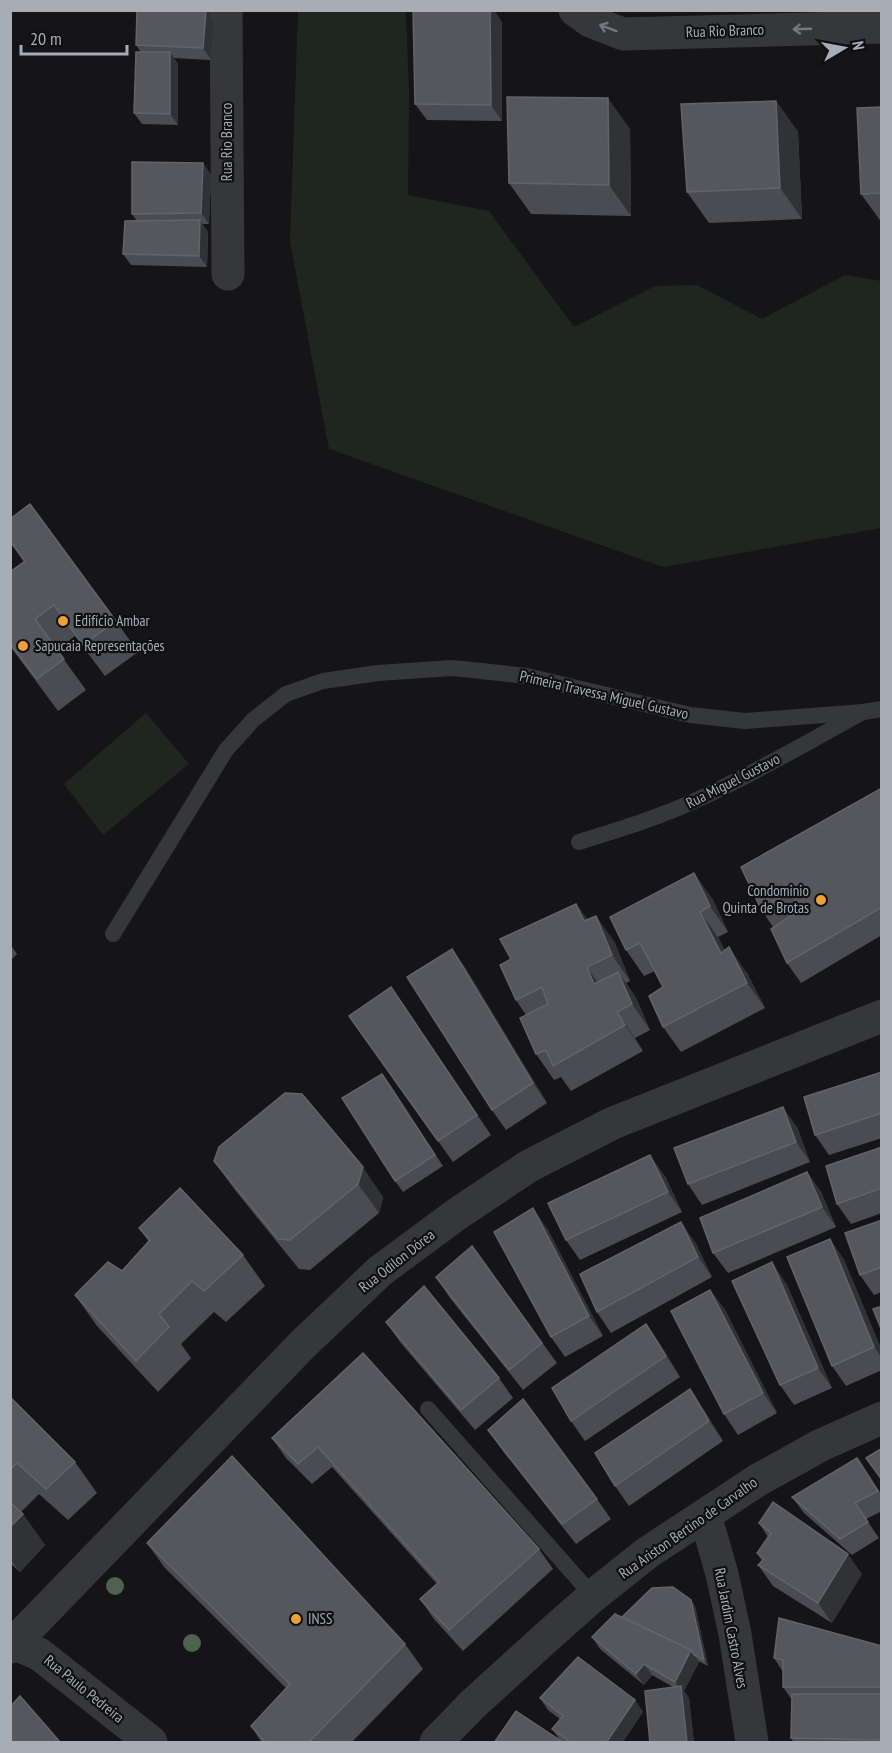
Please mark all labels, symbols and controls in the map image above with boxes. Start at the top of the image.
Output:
scale bar [21,18,128,56]
north arrow [814,18,874,78]
street label: Rua Rio Branco [686,20,764,41]
one-way arrow [599,22,618,33]
one-way arrow [793,23,813,35]
text: 20 m [30,27,62,50]
text: N [848,39,869,51]
street label: Rua Rio Branco [217,103,236,181]
place label: Edifício Ambar [75,611,151,630]
marker: Edifício Ambar [56,614,70,628]
place label: Sapucaia Representações [35,636,165,655]
marker: Sapucaia Representações [16,639,30,653]
street label: Primeira Travessa Miguel Gustavo [518,666,690,723]
street label: Rua Miguel Gustavo [683,749,783,812]
place label: Condominio Quinta de Brotas [722,881,809,917]
marker: Condominio Quinta de Brotas [814,893,828,907]
street label: Rua Odilon Dórea [355,1225,439,1296]
street label: Rua Ariston Bertino de Carvalho [615,1473,761,1583]
street label: Rua Jardim Castro Alves [711,1566,752,1690]
place label: INSS [308,1609,332,1628]
marker: INSS [289,1612,303,1626]
street label: Rua Paulo Pedreira [40,1651,128,1727]

